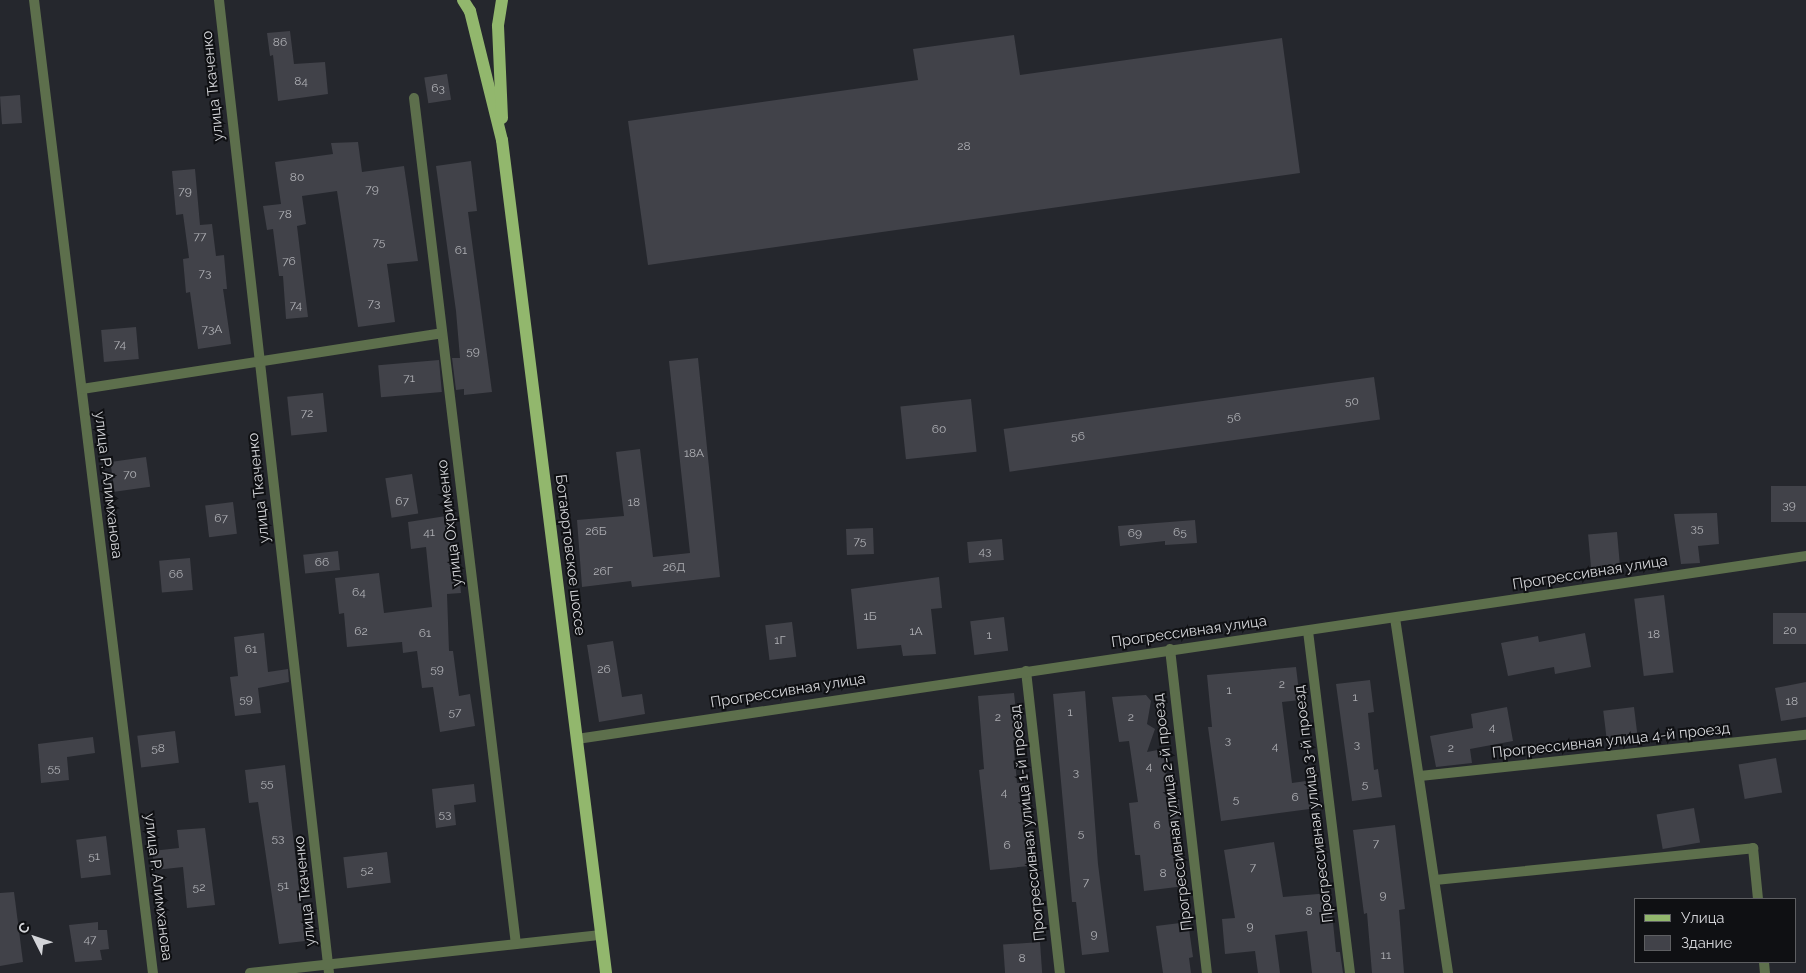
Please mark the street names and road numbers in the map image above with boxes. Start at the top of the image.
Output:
street label: улица Ткаченко [198,30,228,142]
street label: улица Р. Алимханова [90,410,126,560]
street label: улица Ткаченко [244,432,274,544]
street label: улица Охрименко [433,459,467,587]
street label: Ботаюртовское шоссе [551,473,589,637]
street label: Прогрессивная улица [1511,552,1669,594]
street label: Прогрессивная улица [1110,612,1268,652]
street label: Прогрессивная улица [709,670,867,712]
street label: Прогрессивная улица 3-й проезд [1290,684,1338,924]
street label: Прогрессивная улица 2-й проезд [1149,692,1197,932]
street label: Прогрессивная улица 1-й проезд [1007,704,1049,942]
street label: Прогрессивная улица 4-й проезд [1491,720,1731,762]
street label: улица Р. Алимханова [140,812,176,962]
street label: улица Ткаченко [290,835,320,947]

